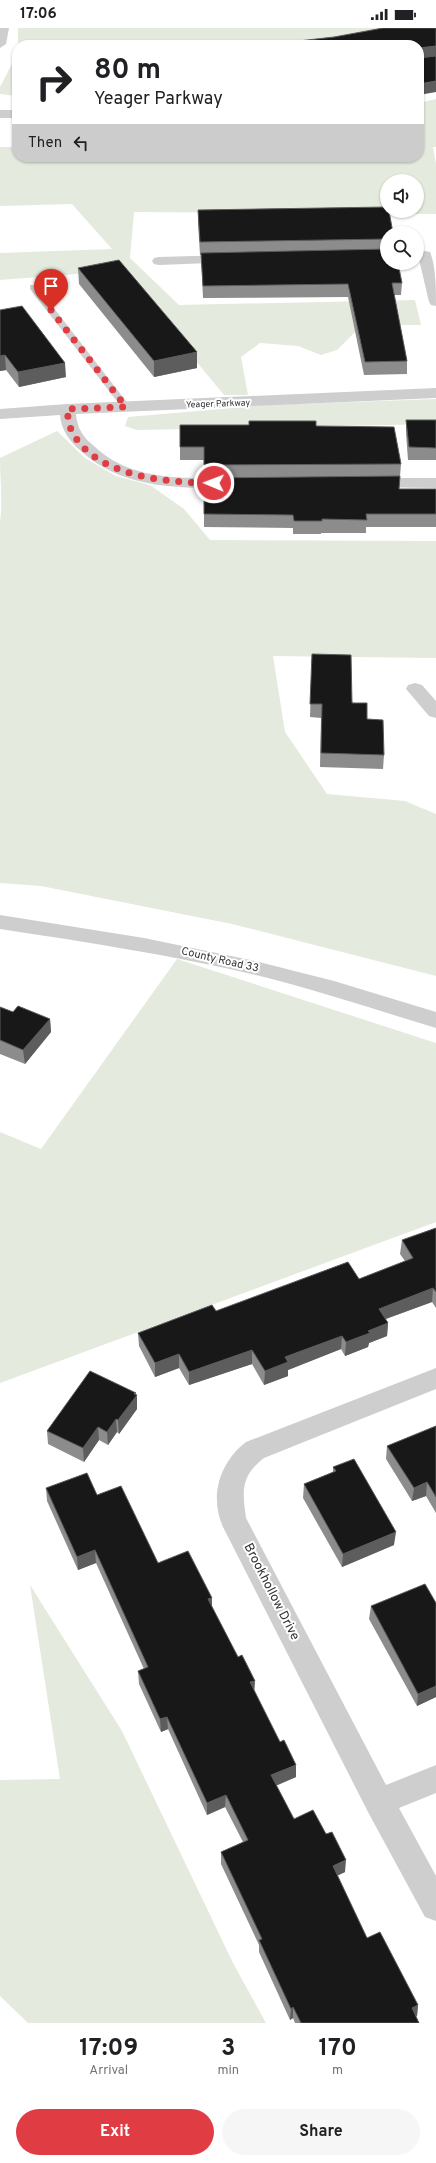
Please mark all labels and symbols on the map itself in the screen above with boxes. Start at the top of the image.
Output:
pin [34,269,68,310]
street label: Yeager Parkway [186,397,251,411]
position arrow [193,462,235,504]
street label: County Road 33 [180,944,260,976]
street label: Brookhollow Drive [240,1541,302,1643]

